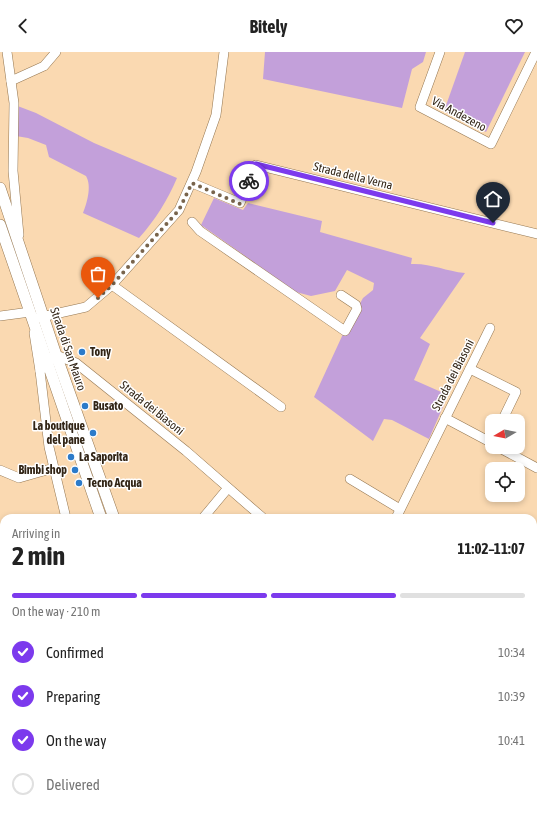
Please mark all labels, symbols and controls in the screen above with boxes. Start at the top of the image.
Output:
icon: back [12,15,34,37]
icon: heart [503,15,525,37]
text: Bitely [250,16,287,37]
street label: Via Andezeno [429,94,489,134]
street label: Strada della Verna [312,159,394,193]
courier [229,161,269,201]
icon: bike [238,170,260,192]
pin [476,182,510,223]
icon: home [482,188,504,210]
pin [81,257,115,298]
icon: bag [87,263,109,285]
street label: Strada di San Mauro [47,306,89,393]
street label: Strada dei Biasoni [429,337,477,413]
place label: Tony [90,345,111,359]
marker: Tony [77,347,87,357]
street label: Strada dei Biasoni [117,378,187,438]
place label: Busato [93,399,124,413]
marker: Busato [80,401,90,411]
north arrow [485,414,525,454]
map controls [485,414,525,502]
place label: La boutique del pane [33,419,86,447]
marker: La boutique del pane [88,428,98,438]
place label: La Saporita [79,450,129,464]
marker: La Saporita [66,452,76,462]
button: locate [485,462,525,502]
place label: Bimbi shop [18,463,67,477]
marker: Bimbi shop [70,465,80,475]
place label: Tecno Acqua [87,476,142,490]
marker: Tecno Acqua [74,478,84,488]
text: Arriving in [12,526,60,541]
text: 11:02–11:07 [457,540,525,557]
text: 2 min [12,541,65,571]
text: On the way · 210 m [12,604,100,619]
icon: check [12,641,34,663]
text: Confirmed [46,644,104,661]
text: 10:34 [498,645,525,660]
icon: check [12,685,34,707]
text: Preparing [46,688,100,705]
text: 10:39 [498,689,525,704]
icon: check [12,729,34,751]
text: On the way [46,732,107,749]
text: 10:41 [498,733,525,748]
text: Delivered [46,776,100,793]

